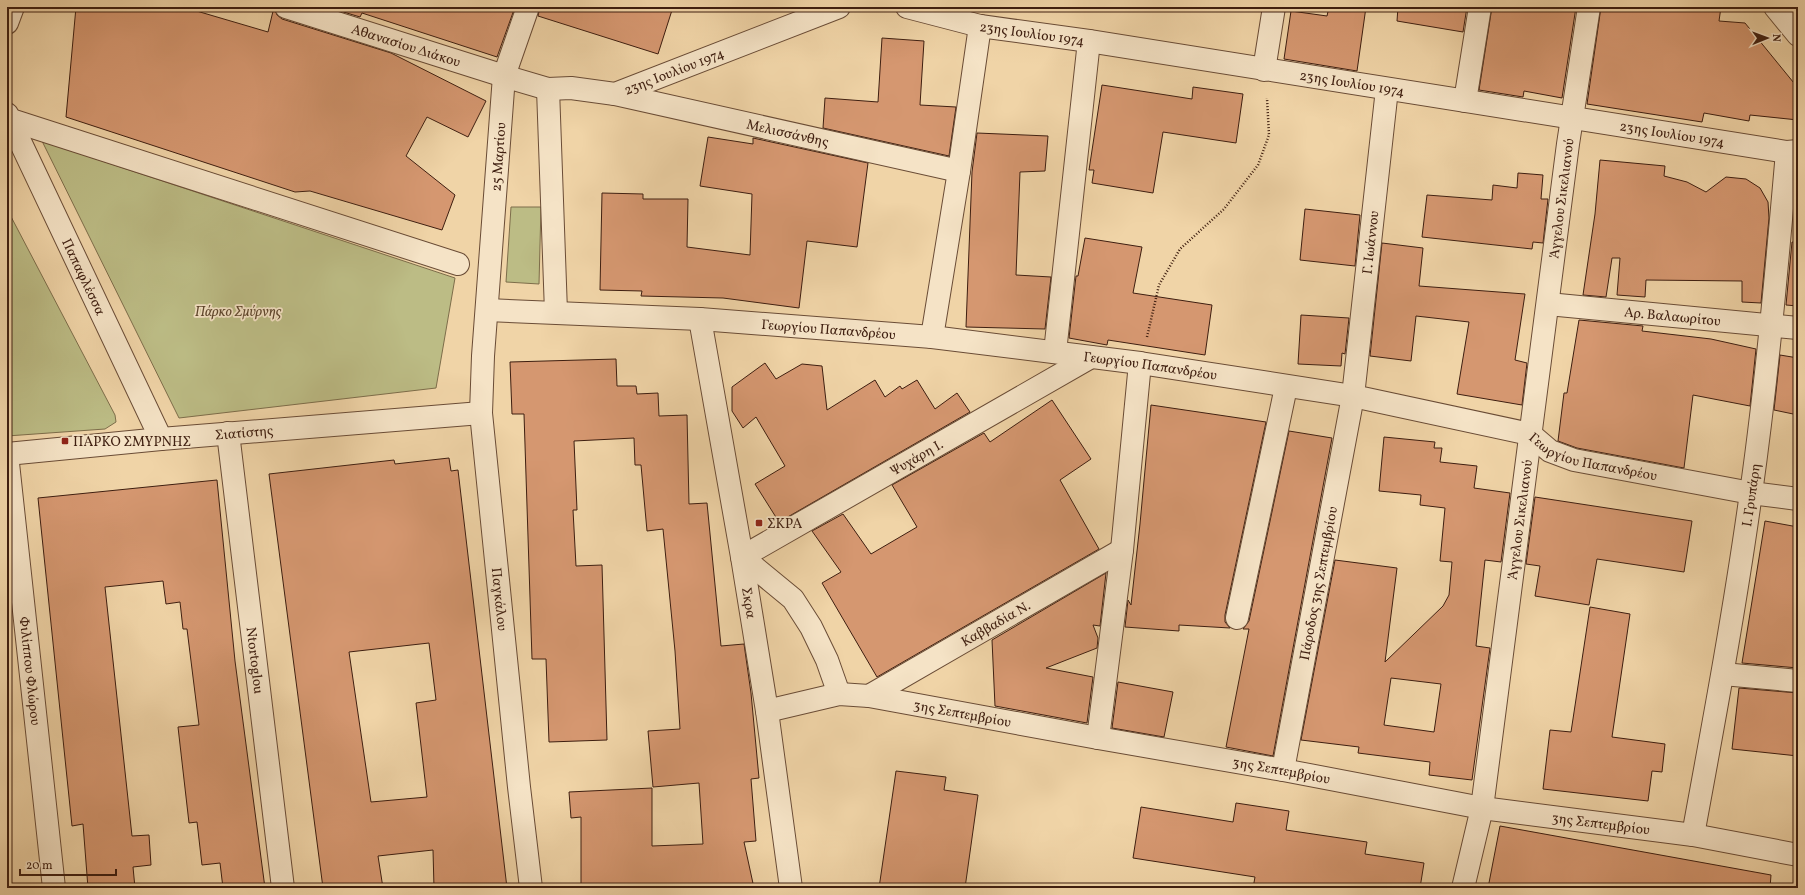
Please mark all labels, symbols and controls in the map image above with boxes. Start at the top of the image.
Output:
street label: 23ης Ιουλίου 1974 [978,18,1086,51]
north arrow [1747,18,1787,58]
street label: Αθανασίου Διάκου [349,20,463,73]
text: N [1768,34,1783,42]
street label: 23ης Ιουλίου 1974 [621,45,727,101]
street label: 23ης Ιουλίου 1974 [1298,67,1406,102]
street label: Μελισσάνθης [744,116,830,153]
street label: 23ης Ιουλίου 1974 [1618,118,1726,153]
street label: 25 Μαρτίου [488,122,511,192]
street label: Άγγελου Σικελιανού [1545,137,1580,260]
street label: Γ. Ιωάννου [1359,210,1384,275]
street label: Παπαφλέσσα [56,236,109,319]
park label: Πάρκο Σμύρνης [195,303,282,322]
street label: Αρ. Βαλαωρίτου [1623,303,1722,332]
street label: Γεωργίου Παπανδρέου [760,316,896,345]
street label: Γεωργίου Παπανδρέου [1082,348,1218,386]
street label: Σιατίστης [214,422,274,446]
street label: Γεωργίου Παπανδρέου [1524,429,1659,486]
place label: ΠΑΡΚΟ ΣΜΥΡΝΗΣ [73,433,191,452]
marker: ΠΑΡΚΟ ΣΜΥΡΝΗΣ [60,436,70,446]
street label: Ψυχάρη Ι. [887,436,947,481]
street label: Άγγελου Σικελιανού [1504,458,1538,581]
street label: Ι. Γρυπάρη [1738,462,1766,528]
street label: Πάροδος 3ης Σεπτεμβρίου [1296,505,1343,662]
place label: ΣΚΡΑ [767,515,802,534]
marker: ΣΚΡΑ [754,518,764,528]
street label: Παγκάλου [486,567,511,632]
street label: Σκρα [736,586,760,621]
street label: Καββαδία Ν. [958,597,1034,652]
street label: Φιλίππου Φλώρου [14,615,44,727]
street label: Ntortoglou [241,626,267,695]
street label: 3ης Σεπτεμβρίου [912,696,1013,733]
street label: 3ης Σεπτεμβρίου [1231,753,1332,790]
street label: 3ης Σεπτεμβρίου [1550,809,1651,840]
scale bar [20,851,116,877]
text: 20 m [26,858,53,874]

